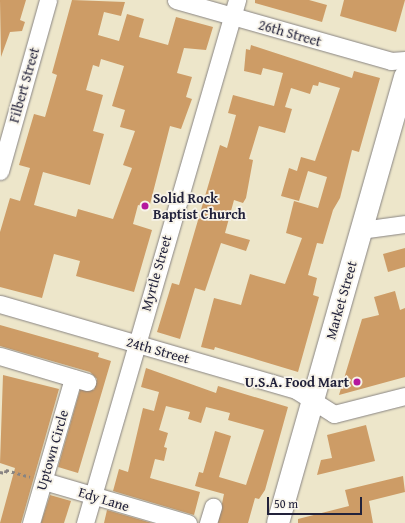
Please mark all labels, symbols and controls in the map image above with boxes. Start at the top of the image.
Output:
street label: 26th Street [257,16,323,50]
street label: Filbert Street [5,45,43,125]
place label: Solid Rock Baptist Church [153,190,246,222]
marker: Solid Rock Baptist Church [140,201,150,211]
street label: Myrtle Street [137,233,175,313]
street label: Market Street [322,259,360,341]
street label: 24th Street [125,333,191,367]
place label: U.S.A. Food Mart [245,374,349,390]
marker: U.S.A. Food Mart [352,377,362,387]
street label: Uptown Circle [32,408,72,492]
street label: Edy Lane [76,483,132,515]
scale bar [269,489,364,515]
text: 50 m [274,495,298,512]

